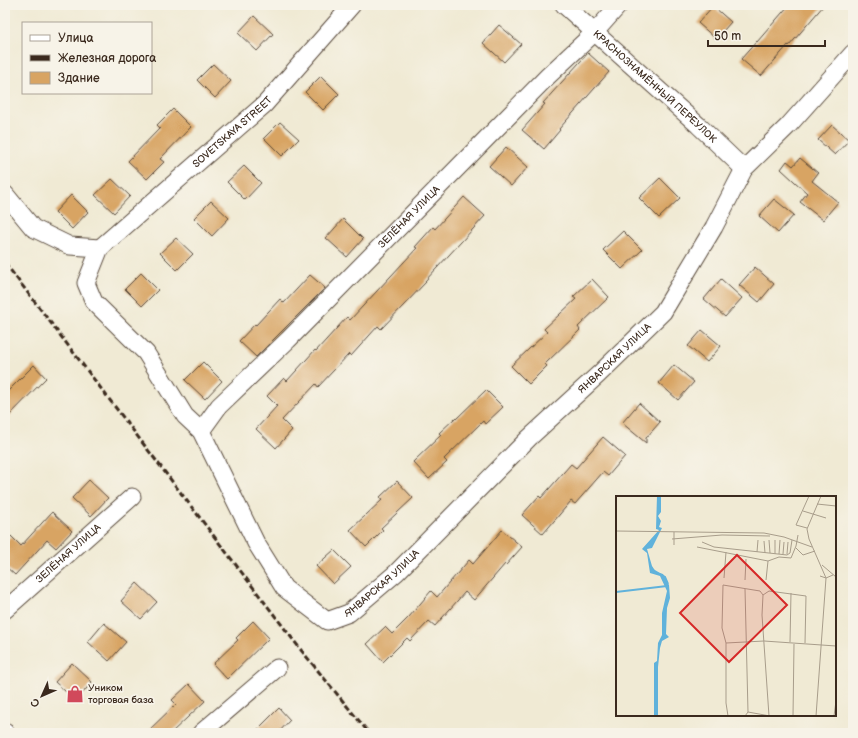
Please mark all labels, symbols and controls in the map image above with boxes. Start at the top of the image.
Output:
legend [22,22,152,94]
scale bar [708,22,825,48]
street label: КРАСНОЗНАМЁННЫЙ ПЕРЕУЛОК [591,28,719,146]
text: 50 m [714,29,741,44]
text: Улица [58,31,94,46]
text: Железная дорога [58,51,156,66]
text: Здание [58,71,100,86]
street label: SOVETSKAYA STREET [190,94,275,170]
street label: ЗЕЛЁНАЯ УЛИЦА [376,183,443,251]
street label: ЯНВАРСКАЯ УЛИЦА [576,320,654,396]
inset map [616,496,836,716]
street label: ЗЕЛЁНАЯ УЛИЦА [34,521,104,585]
street label: ЯНВАРСКАЯ УЛИЦА [343,546,422,620]
north arrow [22,676,62,716]
place label: Уником торговая база [88,682,154,706]
shop icon: Уником торговая база [65,684,85,704]
text: С [28,695,43,710]

